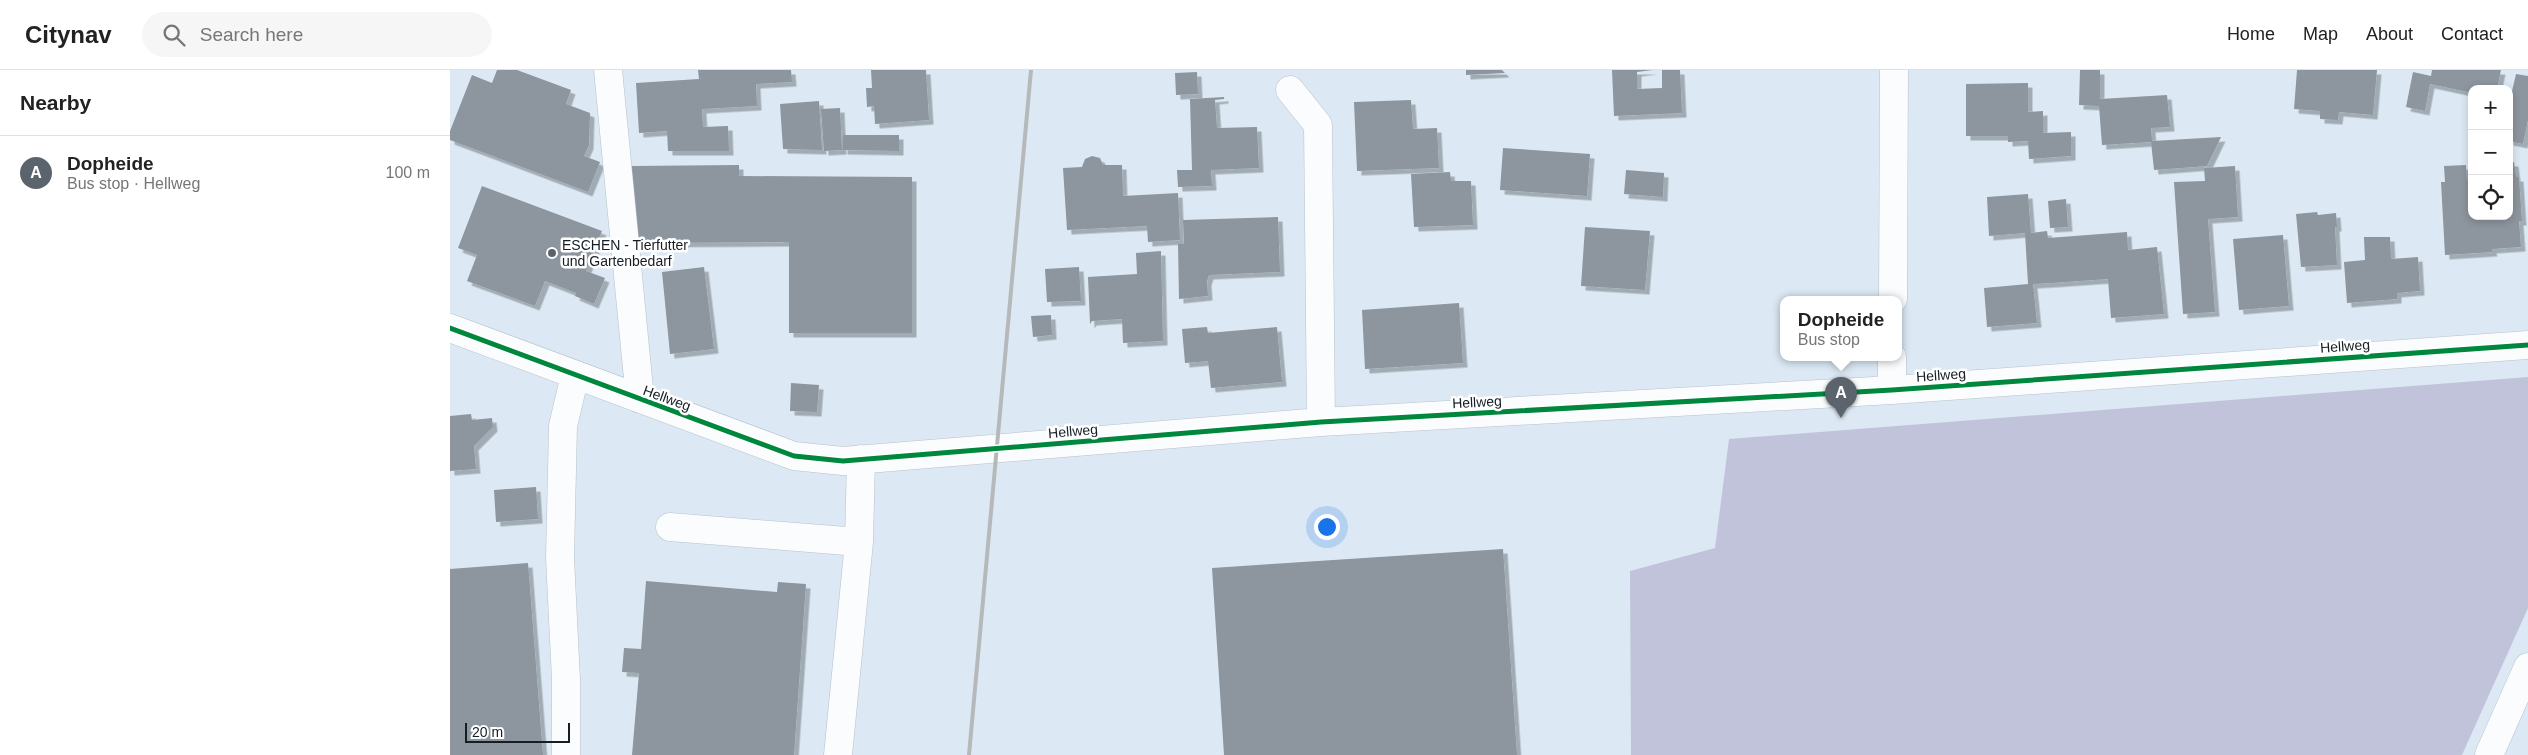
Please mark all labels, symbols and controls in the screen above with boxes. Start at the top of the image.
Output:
search box [142,12,492,57]
text: Citynav [25,21,112,48]
icon: search [160,21,188,49]
text: Search here [200,24,303,45]
text: Home [2227,24,2275,44]
text: Map [2303,24,2338,44]
text: About [2366,24,2413,44]
text: Contact [2441,24,2503,44]
map controls [2468,85,2513,220]
button: + [2468,85,2513,130]
text: Nearby [20,91,91,114]
button: − [2468,130,2513,175]
text: Dopheide [67,153,154,174]
text: A [30,164,42,181]
text: 100 m [386,164,430,181]
text: Bus stop · Hellweg [67,175,200,192]
button: locate [2468,175,2513,220]
place label: ESCHEN - Tierfutter und Gartenbedarf [562,237,688,269]
marker: ESCHEN - Tierfutter und Gartenbedarf [546,247,558,259]
popup [1780,296,1902,361]
text: Dopheide [1798,309,1884,330]
text: Bus stop [1798,331,1860,348]
street label: Hellweg [2320,336,2370,356]
street label: Hellweg [1916,365,1966,385]
pin: A [1825,377,1857,418]
street label: Hellweg [641,382,693,414]
street label: Hellweg [1452,393,1502,411]
street label: Hellweg [1047,421,1099,441]
your location [1314,514,1340,540]
scale bar [465,720,570,743]
text: 20 m [472,724,503,740]

